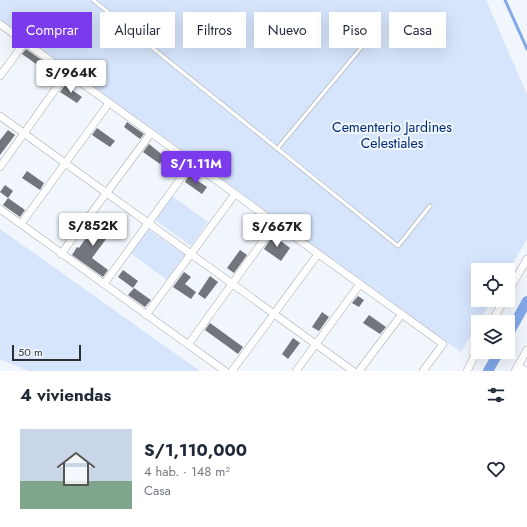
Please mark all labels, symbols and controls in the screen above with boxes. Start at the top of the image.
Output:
chip: Comprar [12,12,92,48]
chip: Alquilar [100,12,175,48]
chip: Filtros [183,12,246,48]
chip: Nuevo [254,12,321,48]
chip: Piso [329,12,381,48]
chip: Casa [389,12,446,48]
pin: S/964K [38,60,104,94]
text: S/964K [45,63,97,82]
park label: Cementerio Jardines Celestiales [332,117,452,153]
pin: S/1.11M [159,151,233,185]
text: S/1.11M [170,154,222,173]
pin: S/852K [60,213,126,247]
pin: S/667K [244,214,310,248]
text: S/852K [68,216,118,235]
text: S/667K [252,217,302,236]
map controls [471,263,515,359]
button: locate [471,263,515,307]
button: layers [471,315,515,359]
scale bar [12,343,81,362]
text: 50 m [18,344,43,360]
text: 4 viviendas [20,383,111,407]
icon: filters [485,384,507,406]
text: S/1,110,000 [144,438,247,462]
icon: home [52,445,100,493]
icon: heart [485,458,507,480]
text: 4 hab. · 148 m² [144,462,230,481]
text: Casa [144,481,171,500]

